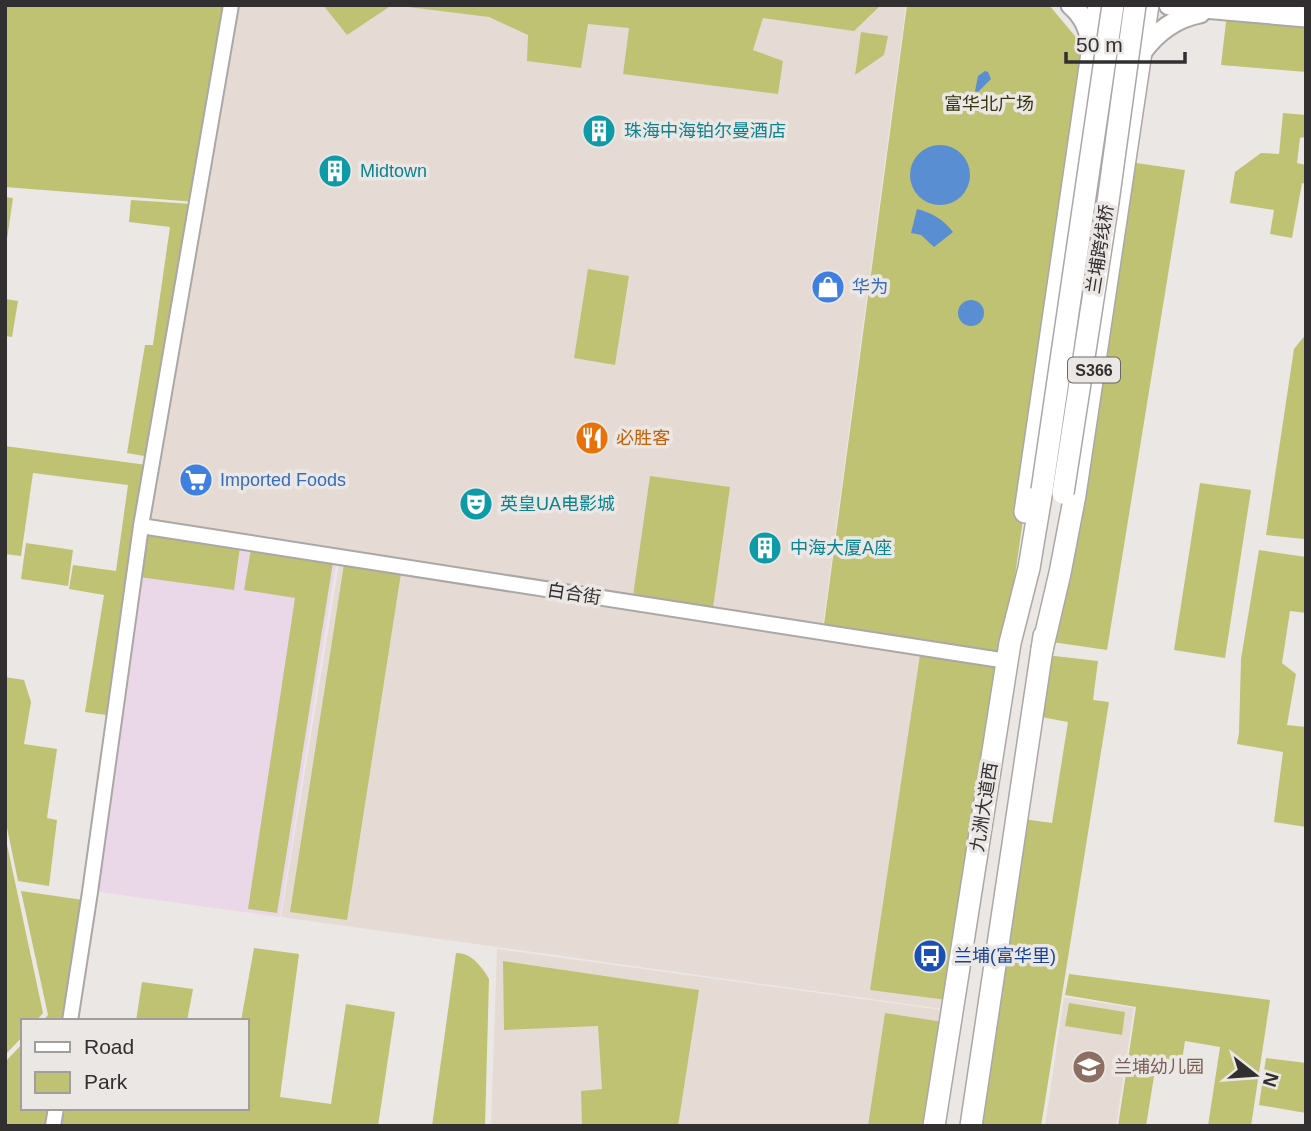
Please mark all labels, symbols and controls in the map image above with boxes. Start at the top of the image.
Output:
scale bar [1066,21,1185,65]
text: 50 m [1076,33,1123,56]
park label: 富华北广场 [944,94,1034,114]
building icon: 珠海中海铂尔曼酒店 [580,112,618,150]
place label: 珠海中海铂尔曼酒店 [624,121,786,141]
building icon: Midtown [316,152,354,190]
place label: Midtown [360,161,427,181]
street label: 兰埔跨线桥 [1083,203,1117,295]
shop icon: 华为 [809,268,847,306]
place label: 华为 [852,277,888,297]
road number: S366 [1068,358,1120,382]
restaurant icon: 必胜客 [573,419,611,457]
place label: 必胜客 [616,428,670,448]
supermarket icon: Imported Foods [177,461,215,499]
place label: Imported Foods [220,470,346,490]
theatre icon: 英皇UA电影城 [457,485,495,523]
place label: 英皇UA电影城 [500,494,615,514]
building icon: 中海大厦A座 [746,529,784,567]
place label: 中海大厦A座 [790,538,892,558]
street label: 白合街 [546,580,602,608]
street label: 九洲大道西 [967,761,1001,853]
bus stop icon: 兰埔(富华里) [911,937,949,975]
place label: 兰埔(富华里) [954,946,1056,966]
legend [21,1019,248,1110]
text: Road [84,1035,134,1058]
north arrow [1220,1040,1290,1110]
school or university icon: 兰埔幼儿园 [1070,1048,1108,1086]
place label: 兰埔幼儿园 [1114,1057,1204,1077]
text: Park [84,1070,128,1093]
text: N [1259,1070,1283,1089]

